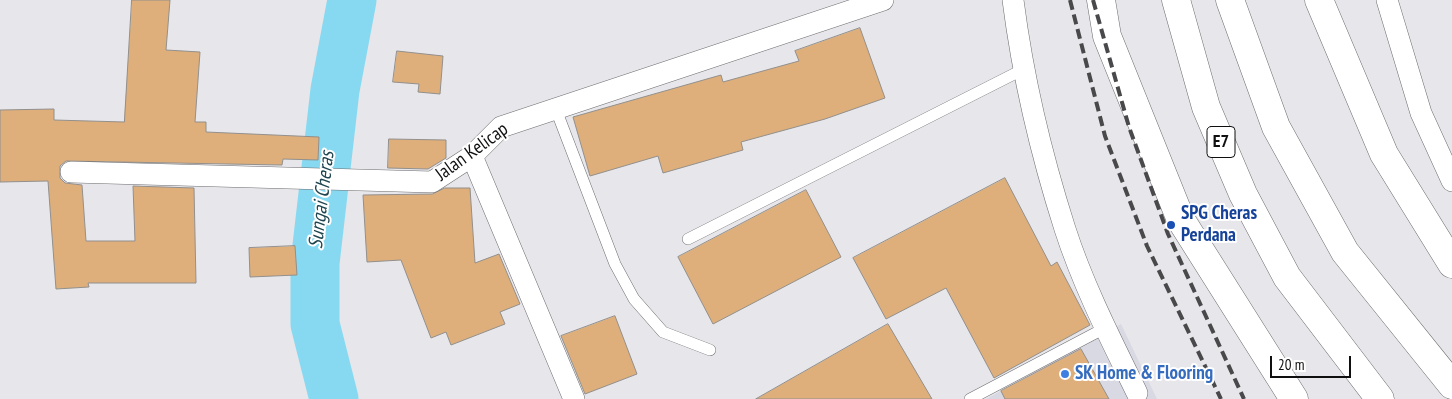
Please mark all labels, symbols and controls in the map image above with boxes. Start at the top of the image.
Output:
street label: Jalan Kelicap [431,118,513,186]
road number: E7 [1207,126,1235,158]
water label: Sungai Cheras [304,150,340,250]
place label: SPG Cheras Perdana [1181,203,1257,247]
marker: SPG Cheras Perdana [1165,219,1177,231]
scale bar [1272,346,1353,378]
text: 20 m [1278,355,1304,374]
place label: SK Home & Flooring [1075,363,1213,385]
marker: SK Home & Flooring [1059,368,1071,380]

